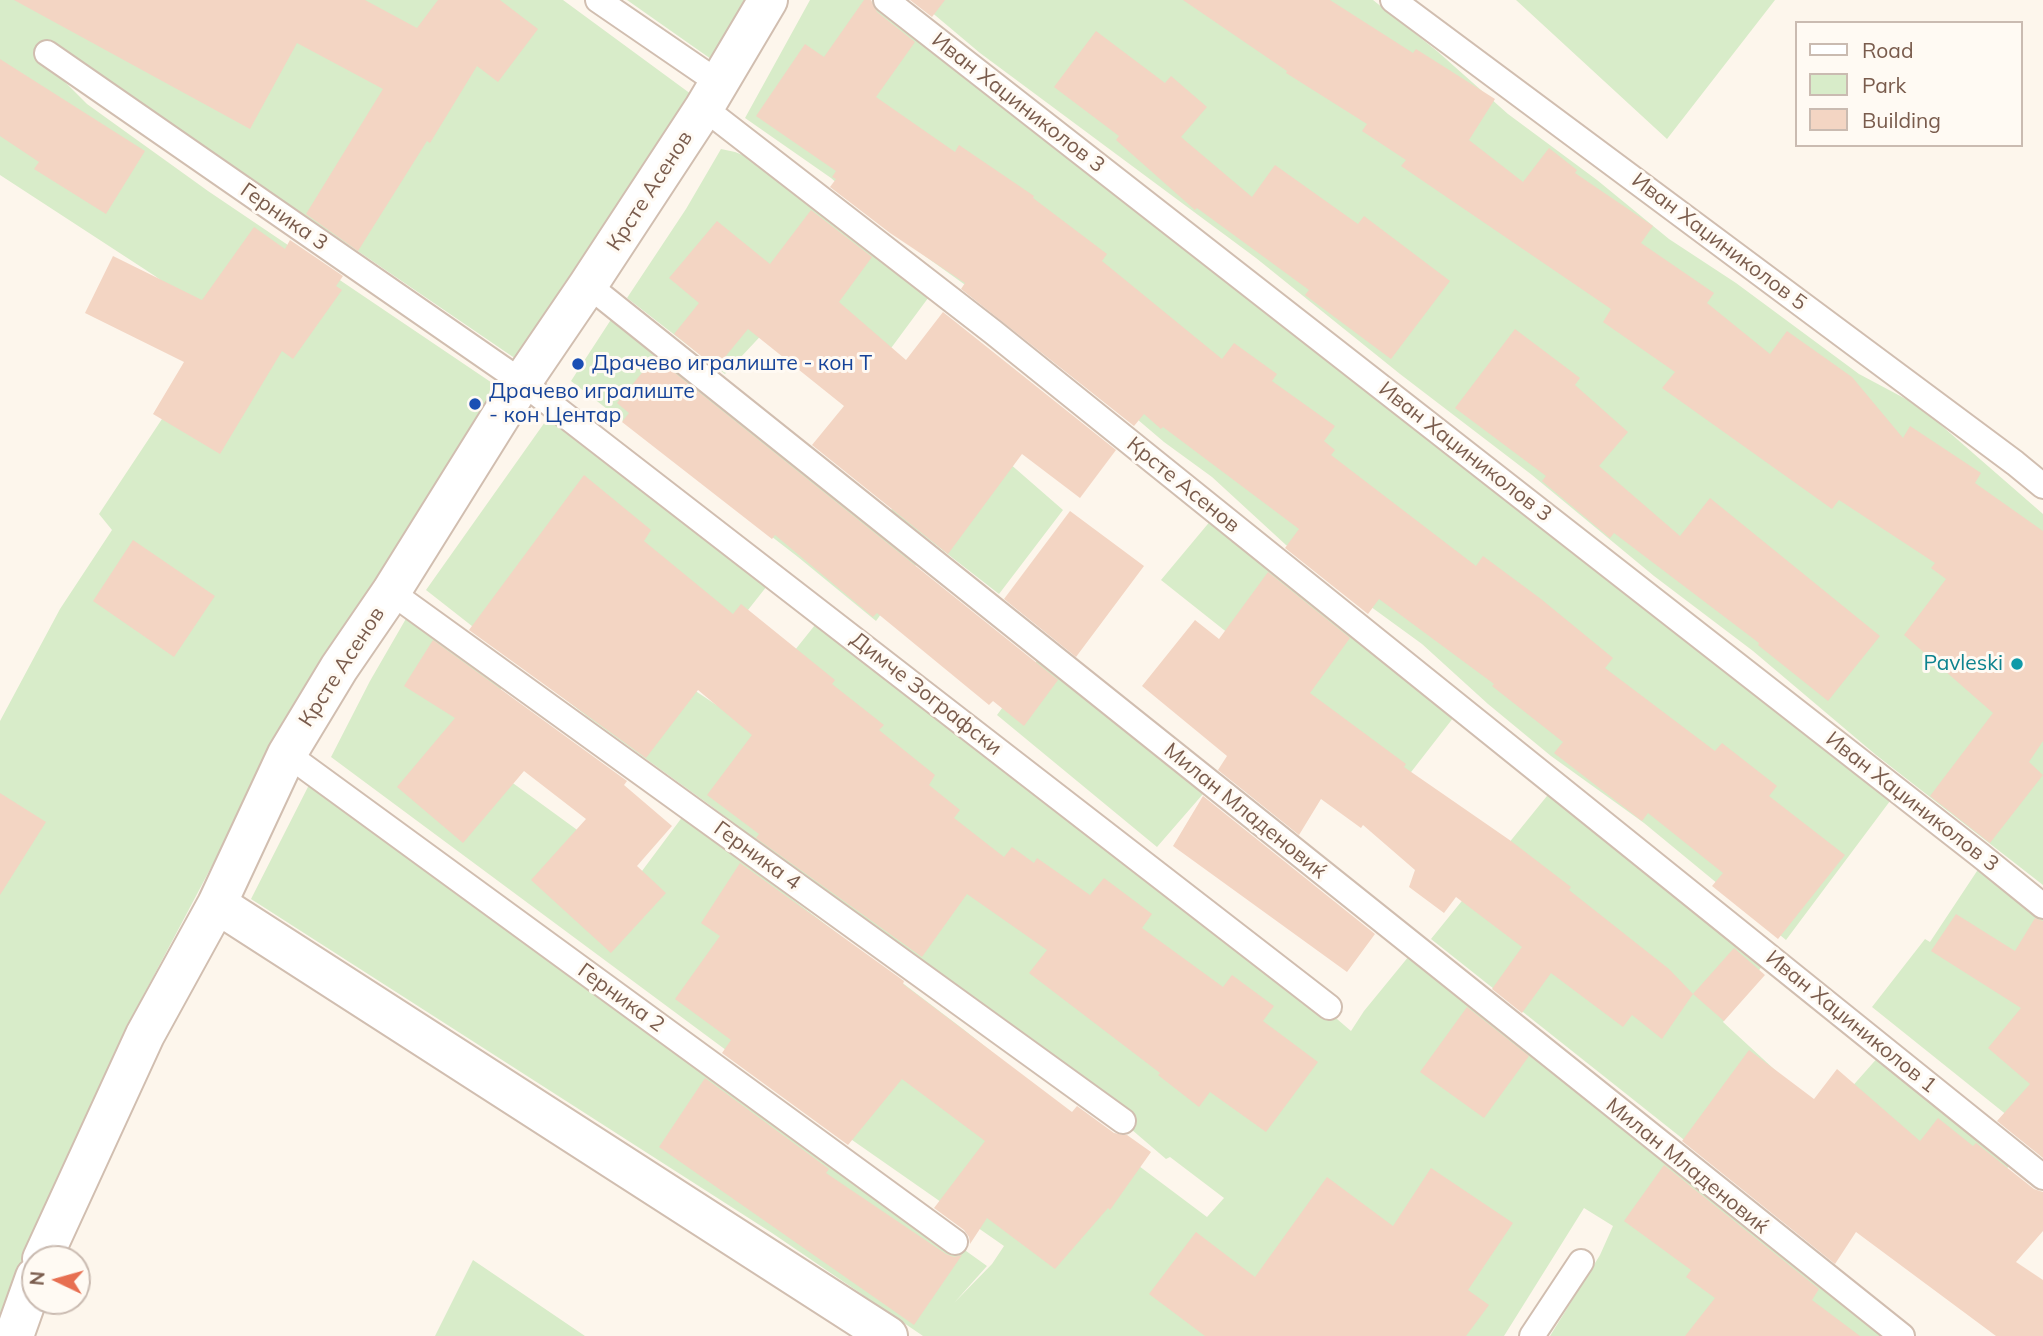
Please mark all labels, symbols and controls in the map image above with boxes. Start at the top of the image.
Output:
legend [1794,21,2022,147]
street label: Иван Хаџиниколов 3 [927,28,1109,178]
text: Road [1862,37,1913,63]
text: Park [1862,72,1906,98]
text: Building [1862,107,1941,133]
street label: Крсте Асенов [602,126,698,256]
street label: Иван Хаџиниколов 5 [1627,168,1811,316]
street label: Герника 3 [235,178,333,256]
place label: Драчево игралиште - кон T [592,351,872,377]
marker: Драчево игралиште - кон T [570,356,586,372]
street label: Иван Хаџиниколов 3 [1374,377,1556,527]
place label: Драчево игралиште - кон Центар [489,379,695,429]
marker: Драчево игралиште - кон Центар [467,396,483,412]
street label: Крсте Асенов [1121,432,1245,538]
street label: Крсте Асенов [294,602,390,732]
street label: Димче Зографски [845,627,1007,761]
place label: Pavleski [1924,651,2003,677]
marker: Pavleski [2009,656,2025,672]
street label: Иван Хаџиниколов 3 [1821,727,2003,877]
street label: Милан Младеновиќ [1159,738,1331,884]
street label: Герника 4 [709,816,805,896]
street label: Иван Хаџиниколов 1 [1761,945,1941,1099]
street label: Герника 2 [573,958,669,1038]
street label: Милан Младеновиќ [1601,1093,1773,1239]
north arrow [21,1245,91,1315]
text: N [24,1270,50,1287]

